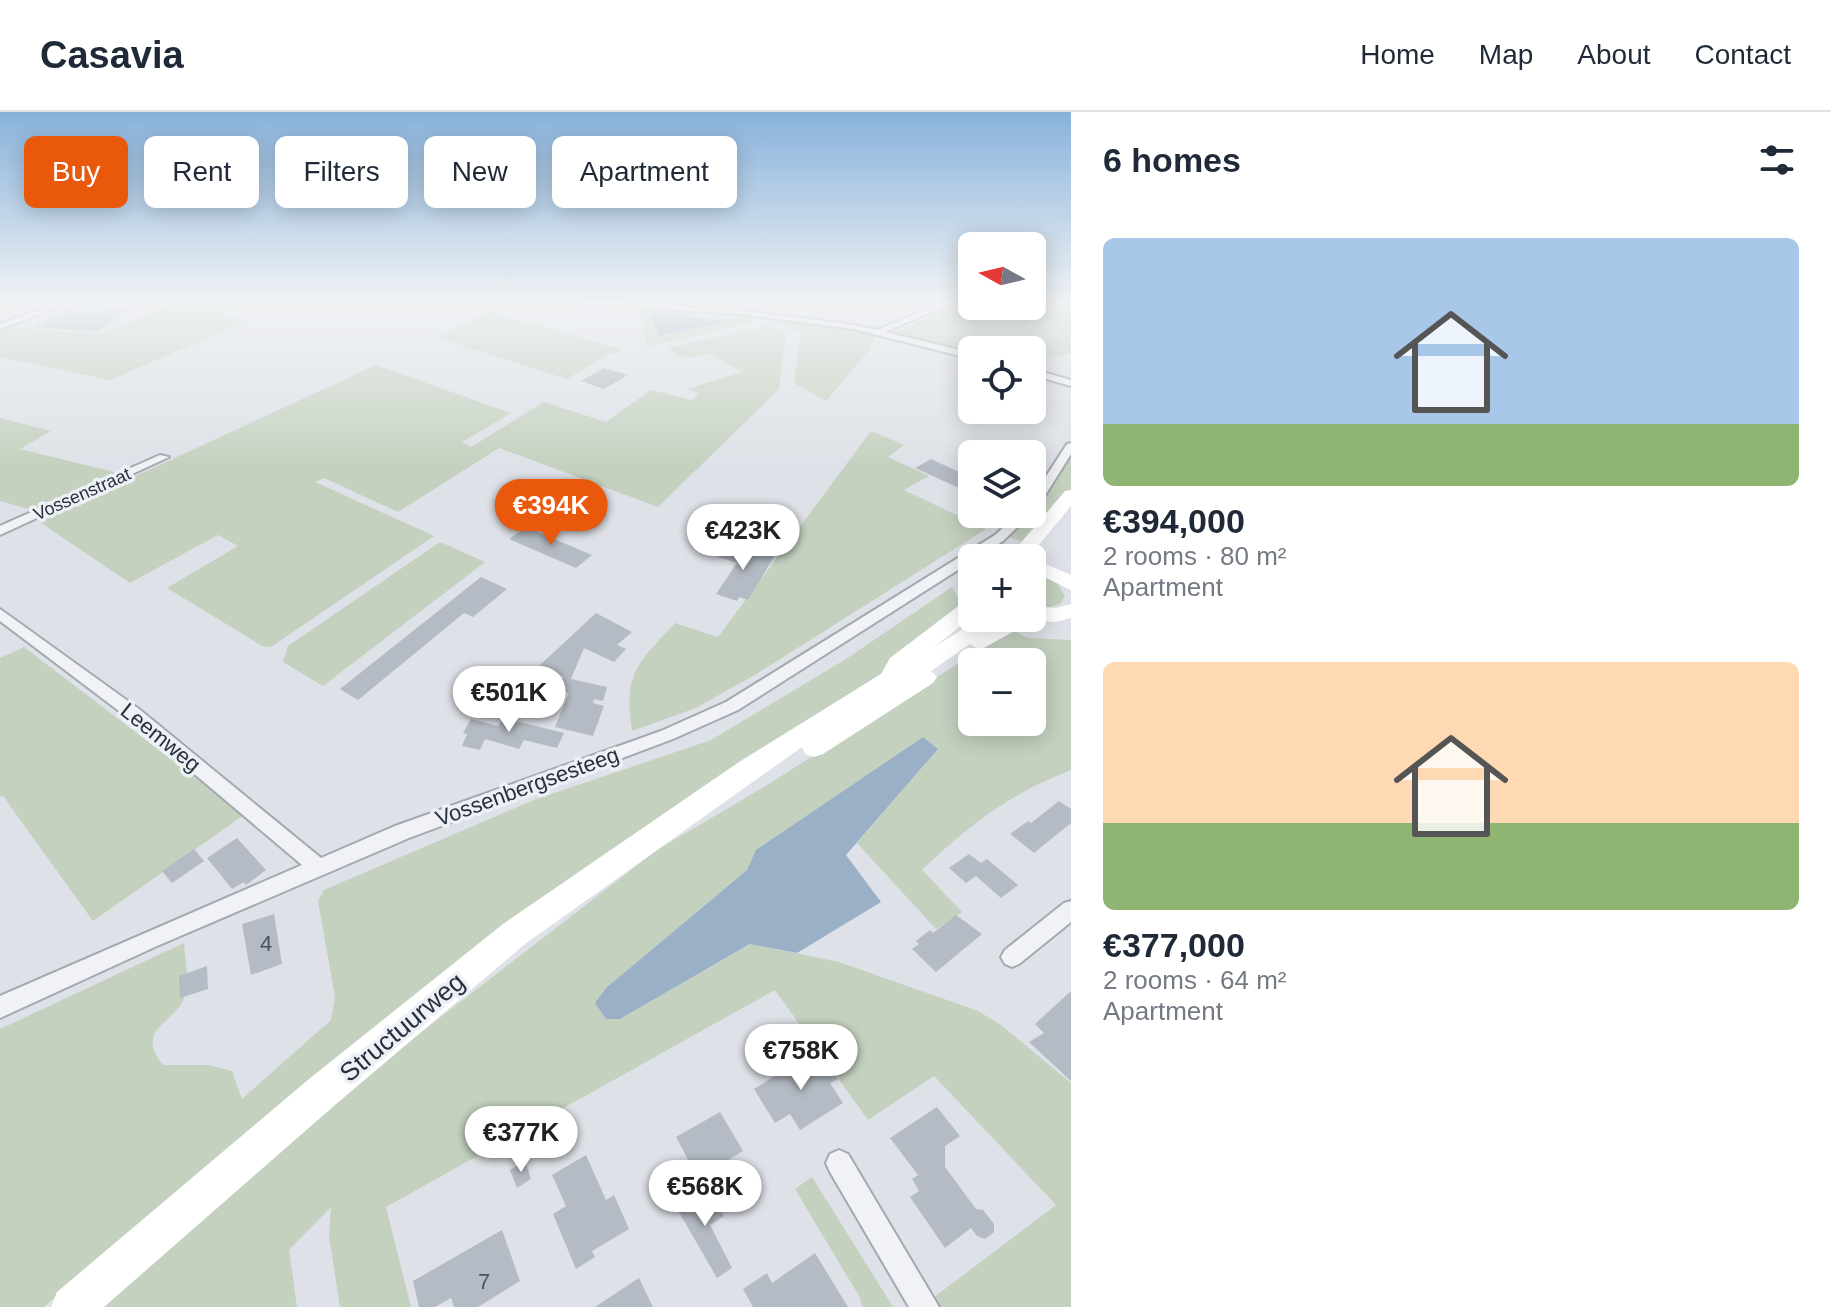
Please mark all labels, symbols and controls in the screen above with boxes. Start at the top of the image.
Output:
text: Casavia [40,34,184,76]
text: Home [1360,39,1435,70]
text: Map [1479,39,1533,70]
text: About [1577,39,1651,70]
text: Contact [1695,39,1791,70]
chip: Buy [24,136,128,208]
chip: Rent [144,136,259,208]
chip: Filters [275,136,408,208]
chip: New [424,136,536,208]
chip: Apartment [552,136,737,208]
icon: filters [1755,138,1799,182]
text: 6 homes [1103,141,1241,179]
north arrow [958,232,1046,320]
map controls [958,232,1046,736]
icon: home [1379,290,1523,434]
button: locate [958,336,1046,424]
button: layers [958,440,1046,528]
street label: Vossenstraat [30,464,134,524]
pin: €394K [495,479,607,547]
text: €394K [513,490,589,520]
text: €394,000 [1103,502,1245,540]
pin: €423K [687,504,799,572]
text: €423K [705,515,781,545]
text: 2 rooms · 80 m² [1103,541,1287,571]
button: + [958,544,1046,632]
text: Apartment [1103,572,1223,602]
button: − [958,648,1046,736]
pin: €501K [453,666,565,734]
text: €501K [471,677,547,707]
street label: Leemweg [116,698,206,777]
icon: home [1379,714,1523,858]
street label: Vossenbergsesteeg [432,742,622,831]
text: €377,000 [1103,926,1245,964]
house number: 4 [260,931,272,956]
text: 2 rooms · 64 m² [1103,965,1287,995]
street label: Structuurweg [334,966,470,1088]
text: Apartment [1103,996,1223,1026]
pin: €758K [745,1024,857,1092]
text: €758K [763,1035,839,1065]
pin: €377K [465,1106,577,1174]
text: €377K [483,1117,559,1147]
pin: €568K [649,1160,761,1228]
text: €568K [667,1171,743,1201]
house number: 7 [478,1269,490,1294]

